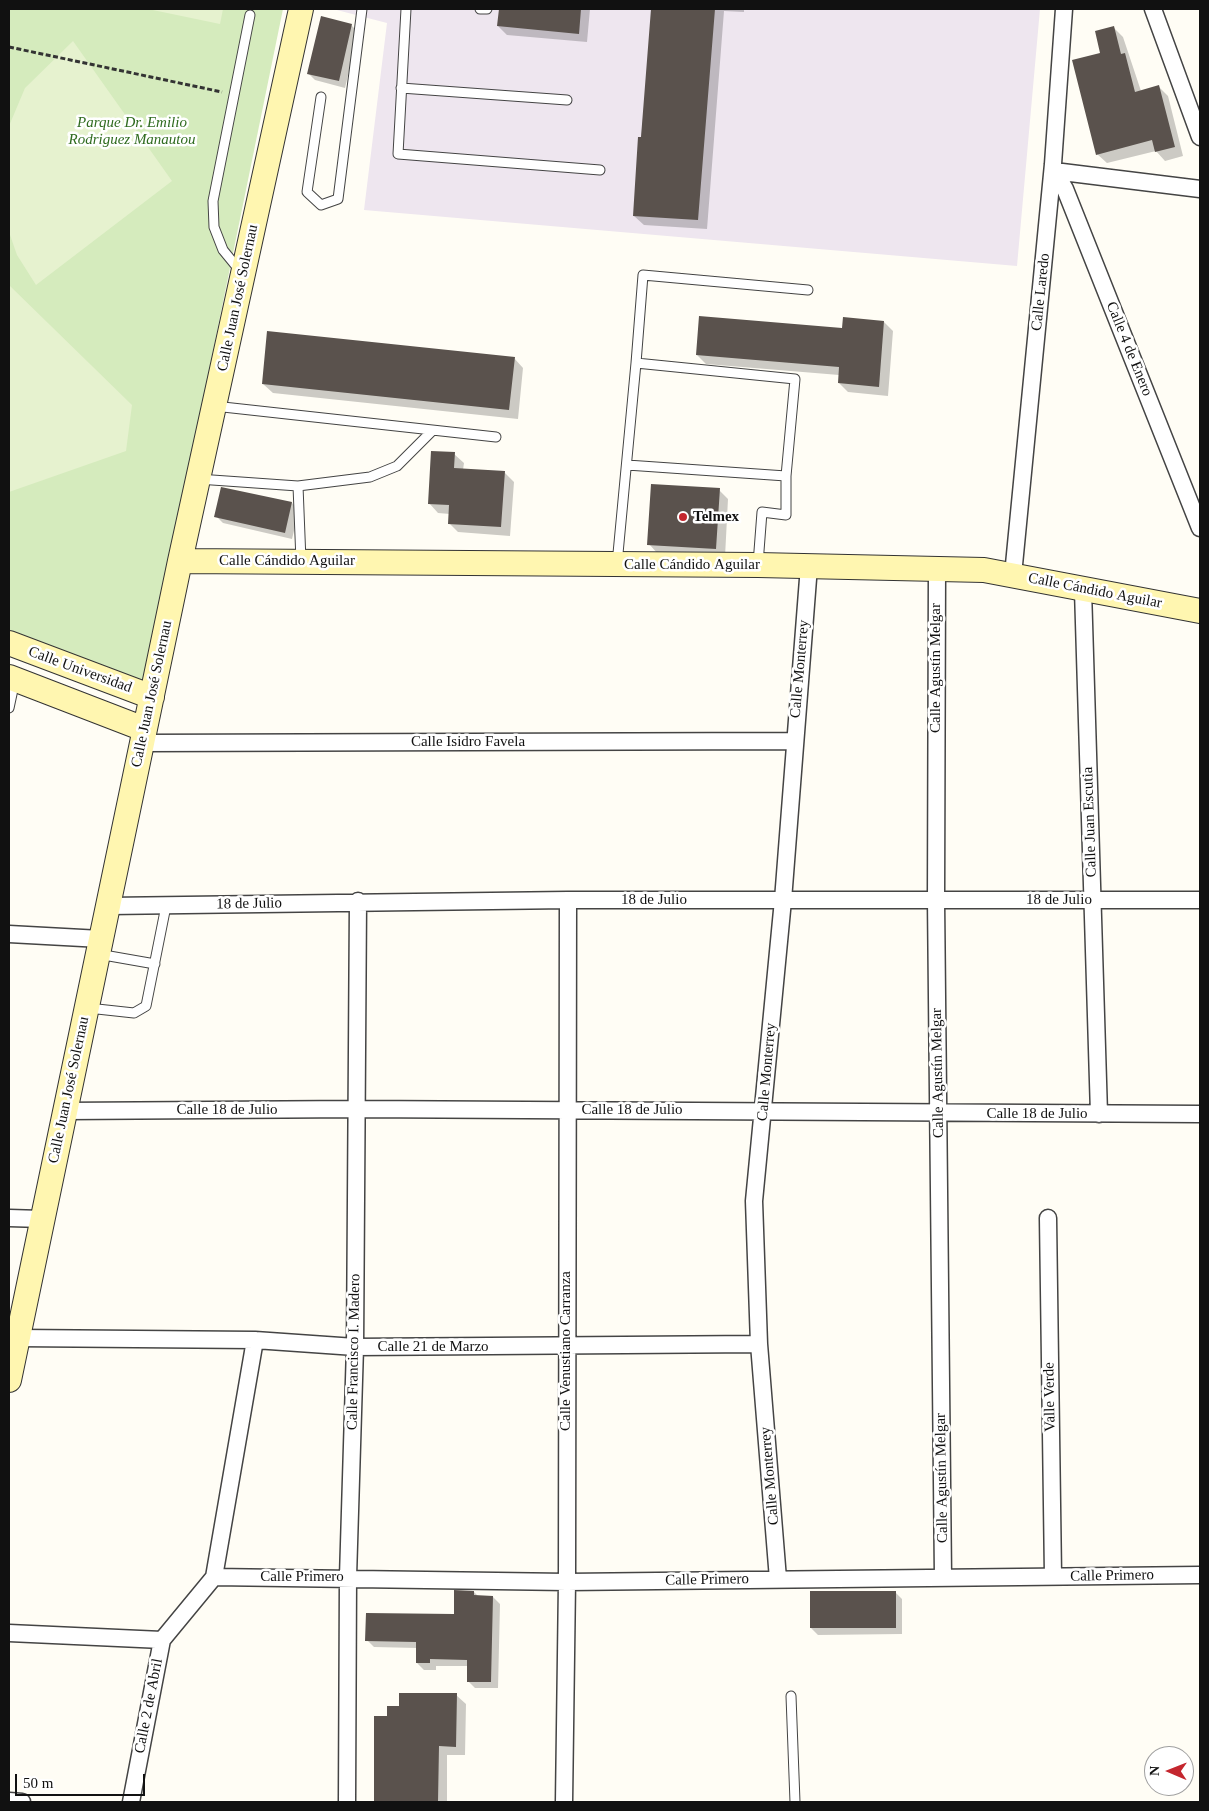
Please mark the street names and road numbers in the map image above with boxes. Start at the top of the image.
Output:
street label: Calle Juan José Solernau [214,223,262,373]
street label: Calle Laredo [1028,252,1054,332]
street label: Calle 4 de Enero [1102,299,1156,399]
street label: Calle Cándido Aguilar [219,552,355,570]
street label: Calle Cándido Aguilar [624,556,760,574]
street label: Calle Cándido Aguilar [1027,569,1163,613]
street label: Calle Agustín Melgar [927,603,945,733]
street label: Calle Juan José Solernau [128,619,176,769]
street label: Calle Monterrey [787,619,813,719]
street label: Calle Universidad [26,643,134,697]
street label: Calle Isidro Favela [411,733,525,751]
street label: Calle Juan Escutia [1079,766,1101,878]
street label: 18 de Julio [621,891,687,909]
street label: 18 de Julio [1026,891,1092,909]
street label: 18 de Julio [216,894,282,914]
street label: Calle Agustín Melgar [928,1008,948,1138]
street label: Calle Juan José Solernau [45,1015,93,1165]
street label: Calle Monterrey [754,1022,780,1122]
street label: Calle 18 de Julio [176,1101,278,1119]
street label: Calle 18 de Julio [581,1101,683,1119]
street label: Calle 18 de Julio [986,1105,1088,1123]
street label: Calle Venustiano Carranza [557,1271,575,1431]
street label: Calle Francisco I. Madero [344,1274,364,1430]
street label: Calle 21 de Marzo [377,1338,489,1356]
street label: Valle Verde [1040,1362,1060,1432]
street label: Calle Agustín Melgar [932,1413,952,1543]
street label: Calle Monterrey [757,1426,783,1526]
street label: Calle Primero [1070,1566,1154,1586]
street label: Calle Primero [260,1568,344,1586]
street label: Calle Primero [665,1570,749,1590]
street label: Calle 2 de Abril [131,1657,167,1755]

